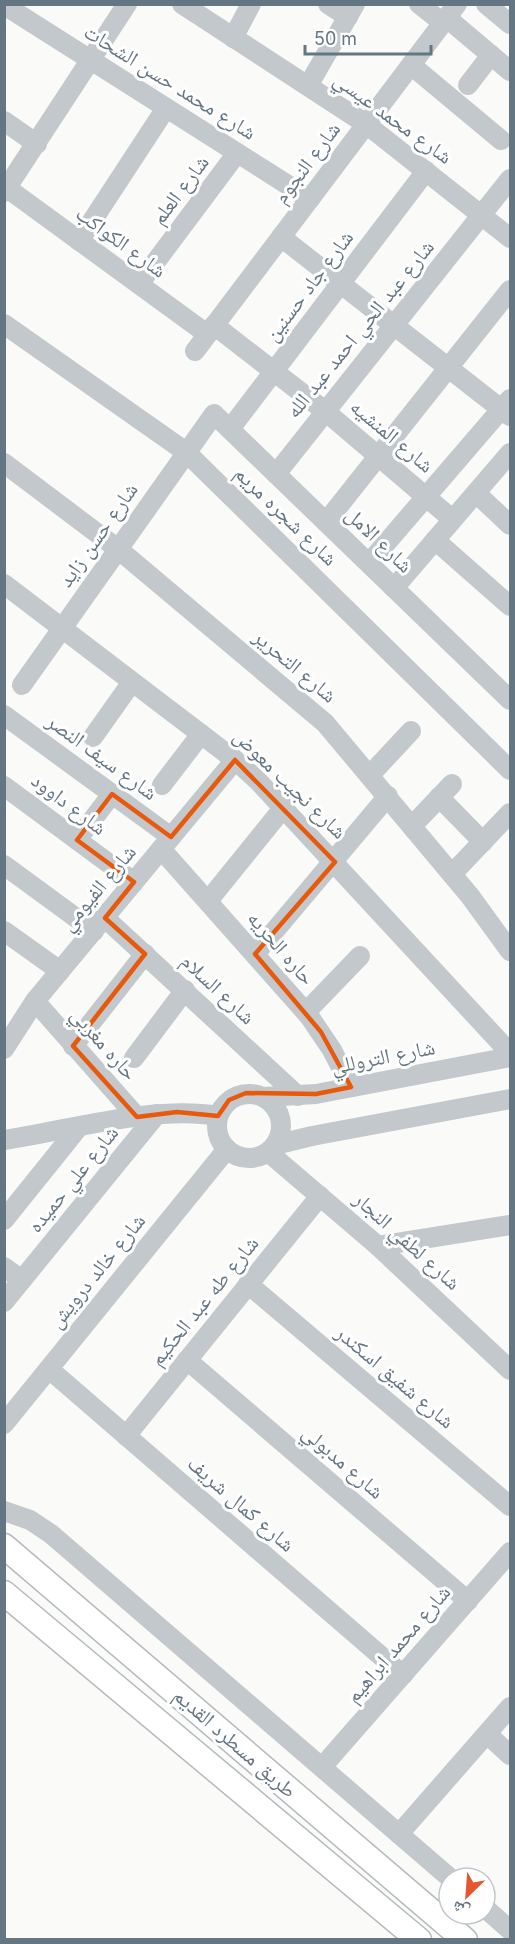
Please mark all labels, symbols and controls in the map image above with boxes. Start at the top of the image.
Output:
street label: شارع محمد حسن الشحات [79,18,261,146]
scale bar [305,18,431,56]
text: 50 m [314,28,357,49]
street label: شارع محمد عيسي [327,66,457,172]
street label: شارع النجوم [268,117,347,210]
street label: شارع العلم [145,150,215,230]
street label: شارع الكواكب [71,200,171,284]
street label: شارع جاد حسنين [259,225,359,347]
street label: شارع عبد الحي احمد عبد الله [280,235,442,425]
street label: شارع المنشيه [345,394,439,478]
street label: شارع شجره مريم [228,460,343,572]
street label: شارع حسن زايد [52,478,144,592]
street label: شارع الامل [340,502,418,578]
street label: شارع التحرير [247,623,342,708]
street label: شارع سيف النصر [41,707,163,806]
street label: شارع نجيب معوض [228,723,352,845]
street label: شارع داوود [26,767,112,841]
street label: شارع الفيومي [54,840,144,939]
street label: حاره الحريه [242,906,320,990]
street label: شارع السلام [175,948,261,1031]
street label: حاره مغربي [63,1002,143,1088]
street label: شارع التروللي [329,1034,438,1083]
street label: شارع علي حميده [22,1120,127,1240]
street label: شارع لطفي النجار [345,1186,466,1298]
street label: شارع خالد درويش [43,1208,151,1334]
street label: شارع طه عبد الحكيم [144,1231,265,1372]
street label: شارع شفيق اسكندر [329,1319,460,1434]
street label: شارع مدبولي [295,1419,389,1507]
street label: شارع كمال شريف [182,1450,300,1558]
street label: شارع محمد ابراهيم [340,1580,457,1709]
street label: طريق مسطرد القديم [167,1682,302,1804]
north arrow [437,1866,497,1926]
text: ش [449,1897,473,1922]

